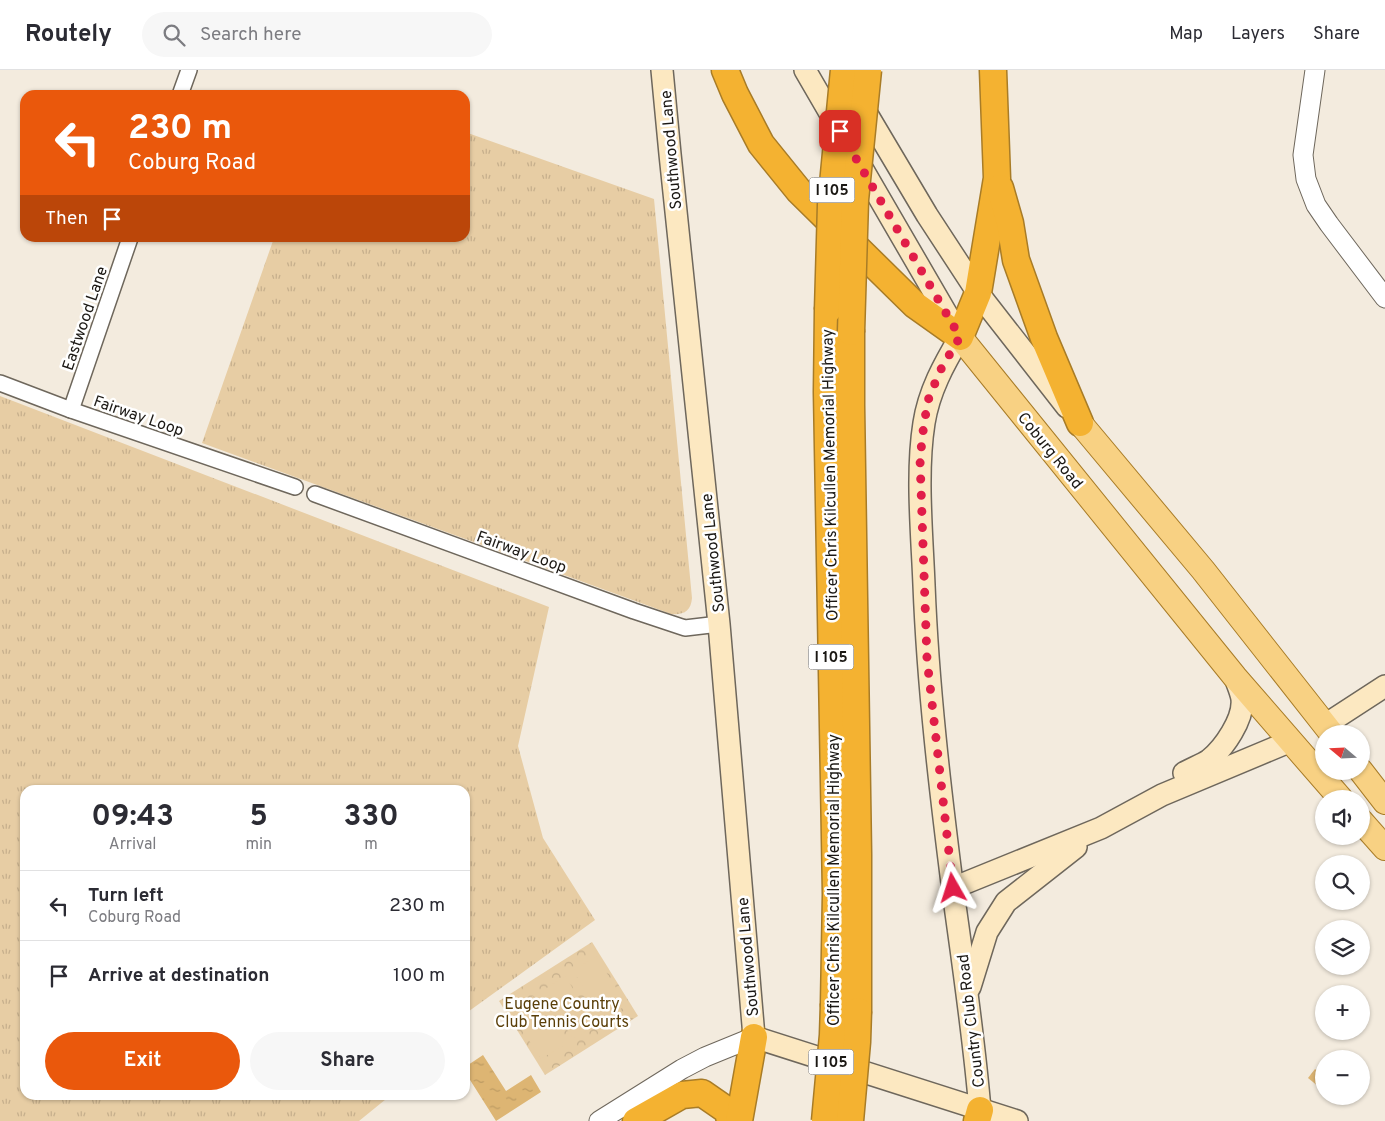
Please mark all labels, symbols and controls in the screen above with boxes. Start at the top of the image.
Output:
search box [142,12,492,57]
text: Routely [25,20,112,50]
icon: search [160,21,188,49]
text: Search here [200,23,301,47]
text: Map [1169,23,1203,46]
text: Layers [1231,23,1285,46]
text: Share [1313,23,1360,46]
street label: Southwood Lane [657,89,687,210]
text: 230 m [128,107,232,151]
icon: left [45,110,110,175]
pin [819,110,861,152]
icon: arrive [826,117,854,145]
text: Coburg Road [128,150,256,177]
road number: I 105 [810,178,854,202]
icon: arrive [98,205,126,233]
text: Then [45,207,88,231]
street label: Eastwood Lane [59,264,113,373]
street label: Officer Chris Kilcullen Memorial Highway [818,329,844,621]
street label: Fairway Loop [90,392,186,442]
street label: Coburg Road [1012,409,1087,494]
street label: Southwood Lane [698,492,730,613]
street label: Fairway Loop [474,527,569,578]
road number: I 105 [808,644,854,670]
north arrow [1315,725,1370,780]
map controls [1315,725,1370,1105]
street label: Officer Chris Kilcullen Memorial Highway [825,734,845,1026]
button: sound [1315,790,1370,845]
text: 09:43 [91,799,174,836]
text: 5 [250,799,268,836]
text: 330 [343,799,399,836]
text: Arrival [109,835,157,855]
text: min [245,835,272,855]
text: m [364,835,378,855]
button: search [1315,855,1370,910]
position arrow [926,861,978,913]
text: Turn left [88,884,164,908]
icon: left [45,892,73,920]
text: 230 m [389,894,445,918]
street label: Southwood Lane [734,896,764,1017]
text: Coburg Road [88,908,181,928]
button: layers [1315,920,1370,975]
street label: Country Club Road [954,953,990,1089]
icon: arrive [45,962,73,990]
text: Arrive at destination [88,964,269,988]
text: 100 m [393,964,445,988]
button: + [1315,985,1370,1040]
park label: Eugene Country Club Tennis Courts [495,995,629,1033]
button: Exit [45,1032,240,1090]
button: Share [250,1032,445,1090]
road number: I 105 [808,1050,854,1074]
button: − [1315,1050,1370,1105]

